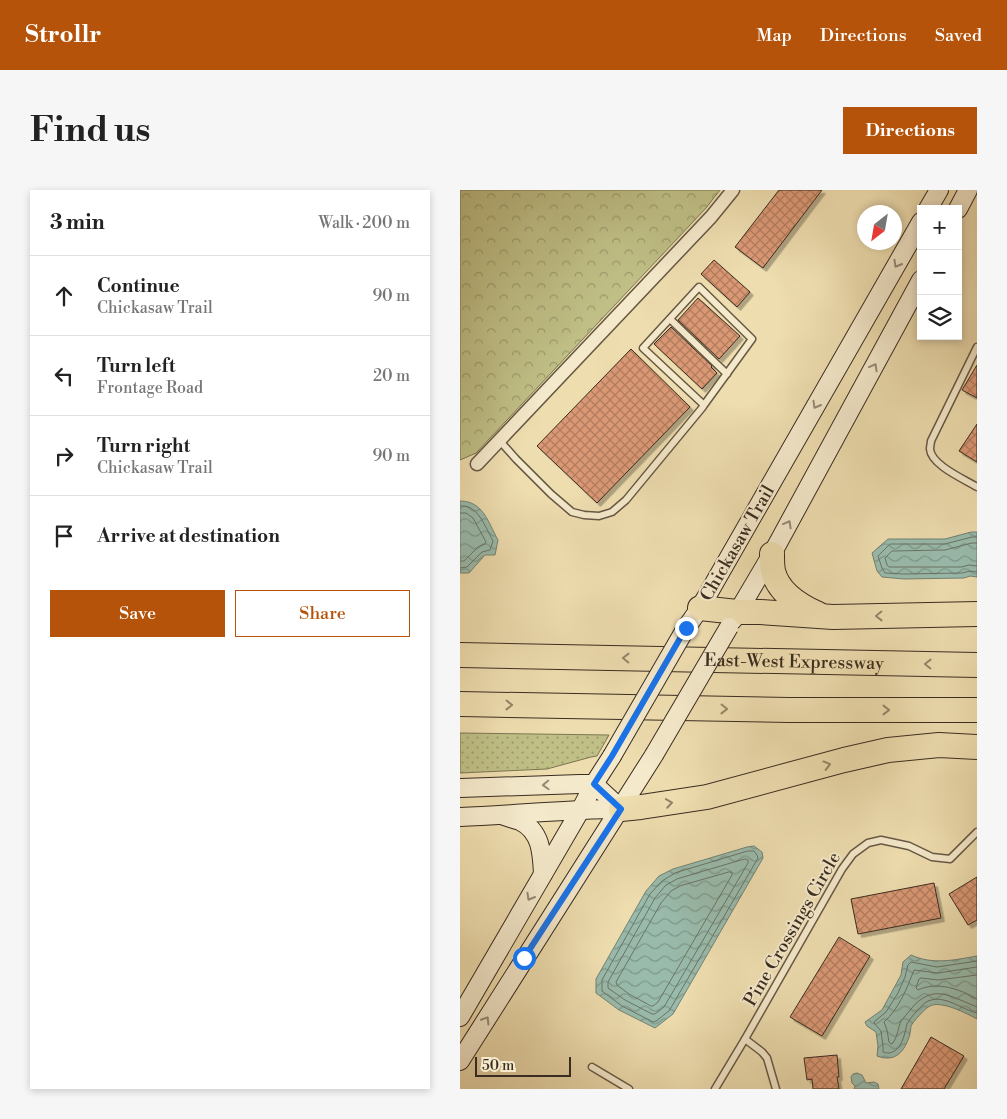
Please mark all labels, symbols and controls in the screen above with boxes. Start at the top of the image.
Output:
text: Strollr [25,20,101,50]
text: Map [756,24,792,47]
text: Directions [820,24,907,47]
text: Saved [935,24,982,47]
button: Directions [843,107,977,154]
text: Find us [30,109,150,152]
north arrow [857,205,902,250]
map controls [917,205,962,340]
button: + [917,205,962,250]
text: 3 min [50,210,105,236]
text: Walk · 200 m [318,213,410,233]
button: − [917,250,962,295]
one-way arrow [893,259,903,268]
text: Continue [97,274,180,298]
icon: ahead [50,282,78,310]
text: 90 m [372,286,410,306]
button: layers [917,295,962,340]
text: Chickasaw Trail [97,298,213,318]
text: Turn left [97,354,176,378]
icon: left [50,362,78,390]
one-way arrow [868,363,878,372]
text: 20 m [373,366,410,386]
text: Frontage Road [97,378,203,398]
one-way arrow [812,400,822,409]
text: Turn right [97,434,190,458]
icon: right [50,442,78,470]
text: 90 m [372,446,410,466]
text: Chickasaw Trail [97,458,213,478]
street label: Chickasaw Trail [695,481,780,605]
one-way arrow [782,521,792,530]
icon: arrive [50,522,78,550]
text: Arrive at destination [97,524,280,548]
button: Save [50,590,225,637]
button: Share [235,590,410,637]
one-way arrow [874,611,882,621]
route end [675,617,698,640]
street label: East-West Expressway [704,649,884,675]
one-way arrow [622,653,630,663]
one-way arrow [924,659,932,669]
one-way arrow [505,700,513,710]
one-way arrow [720,703,728,714]
one-way arrow [882,705,890,715]
one-way arrow [822,760,831,770]
one-way arrow [541,780,549,790]
one-way arrow [666,798,674,809]
street label: Pine Crossings Circle [739,848,846,1011]
one-way arrow [526,891,536,900]
route start [513,947,536,970]
one-way arrow [479,1016,489,1025]
scale bar [475,1054,571,1077]
text: 50 m [482,1057,514,1075]

